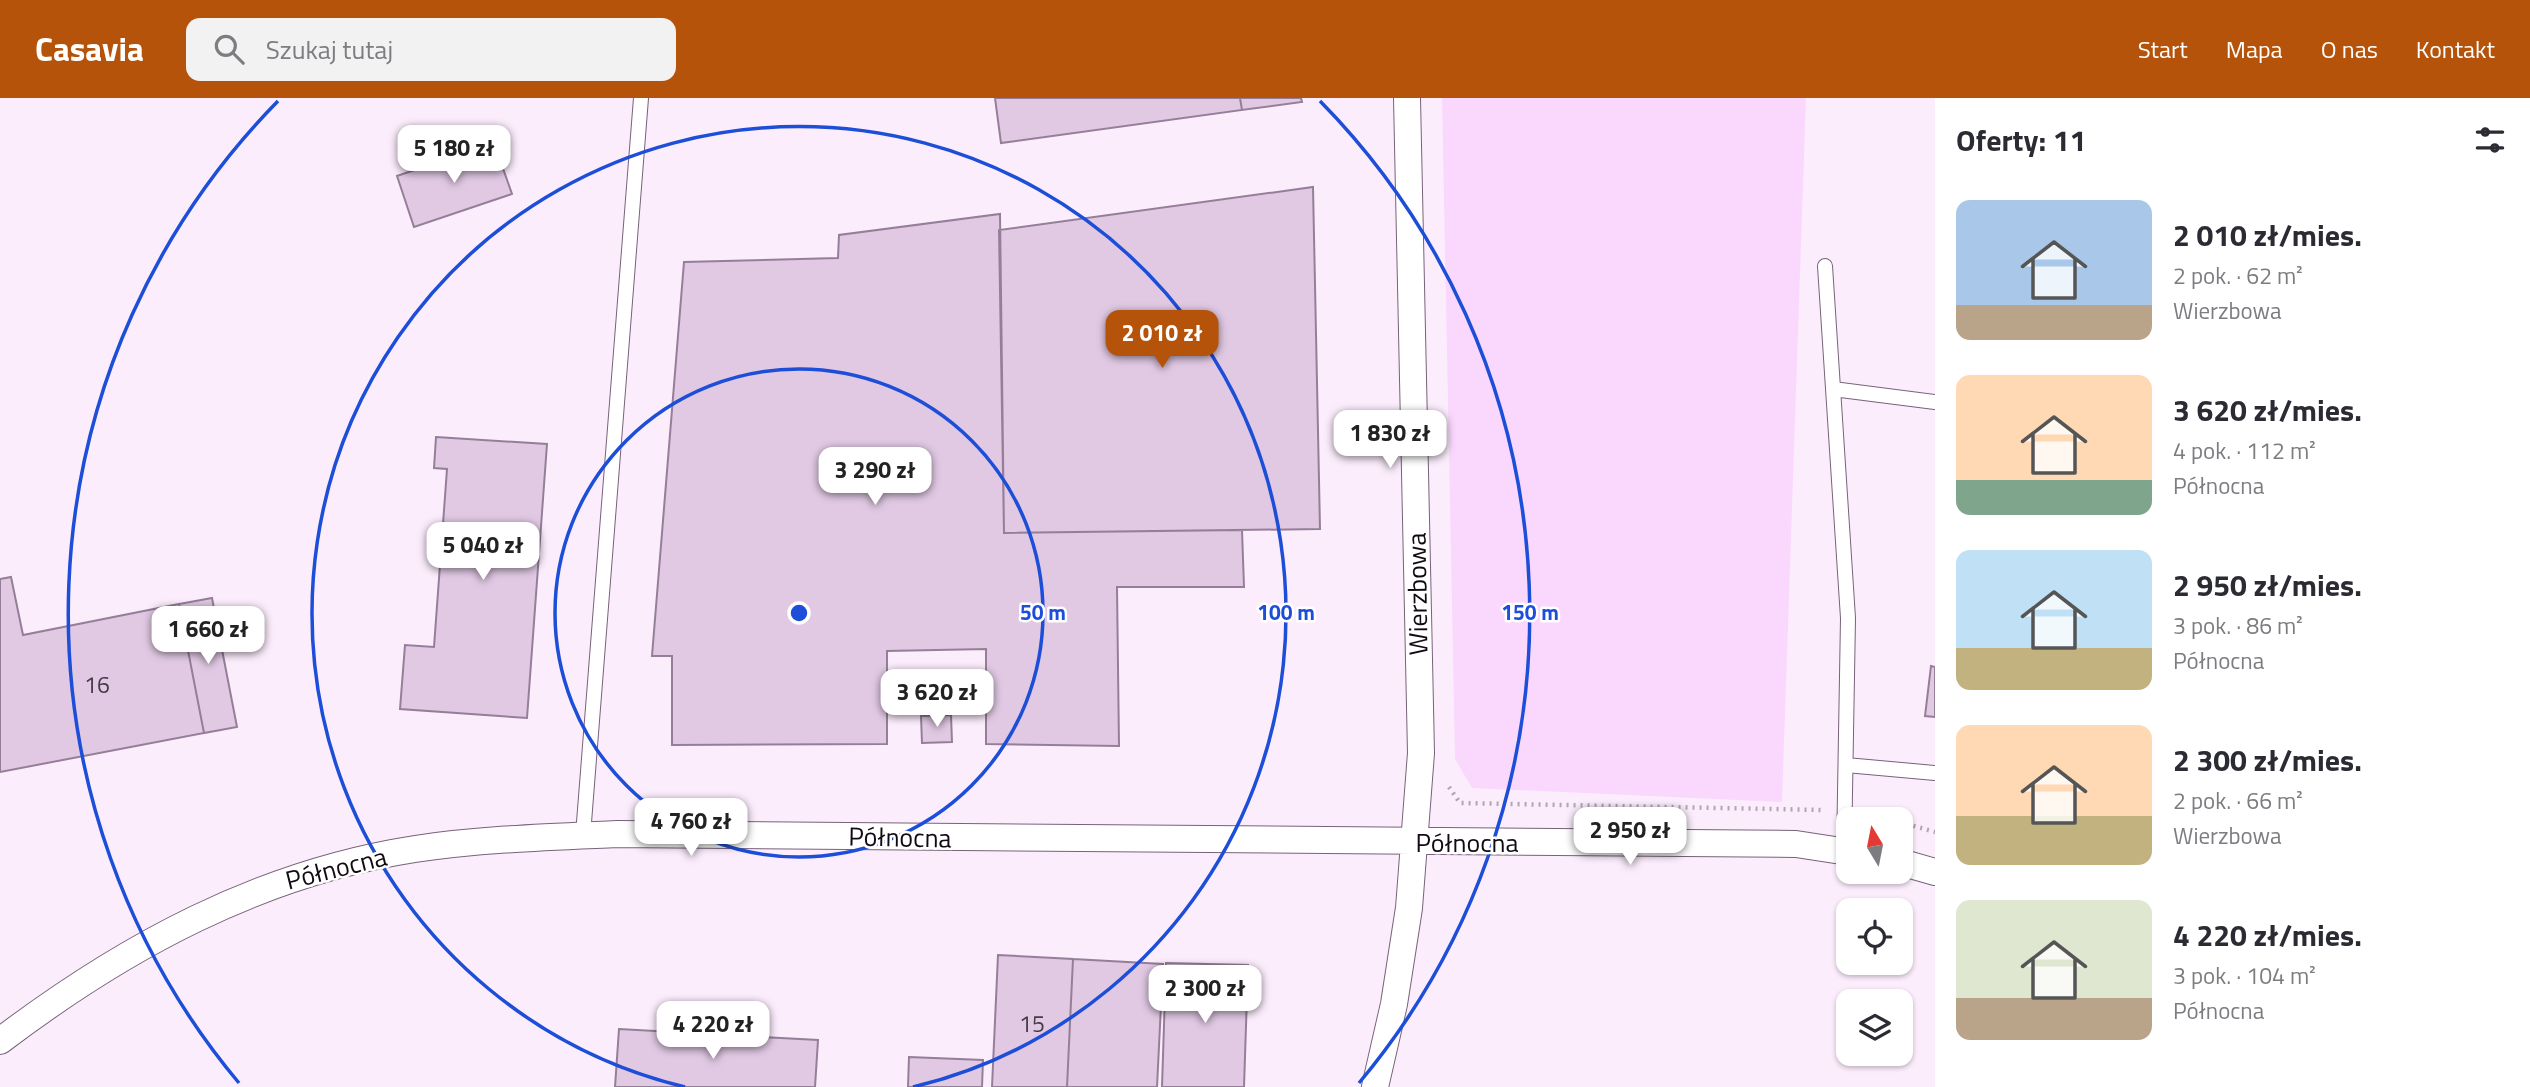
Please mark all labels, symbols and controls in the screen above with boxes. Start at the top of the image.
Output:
search box [186,18,676,81]
text: Casavia [35,24,144,74]
icon: search [210,30,248,68]
text: Szukaj tutaj [266,30,393,69]
text: Start [2138,31,2188,67]
text: Mapa [2226,31,2283,67]
text: O nas [2321,31,2378,67]
text: Kontakt [2416,31,2495,67]
text: Oferty: 11 [1956,117,2086,163]
icon: filters [2471,121,2509,159]
pin: 5 180 zł [382,126,526,185]
text: 5 180 zł [414,130,494,165]
text: 2 010 zł/mies. [2173,212,2362,258]
icon: home [2012,228,2096,312]
text: 2 pok. · 62 m² [2173,258,2303,293]
text: Wierzbowa [2173,293,2282,328]
pin: 2 010 zł [1090,310,1234,370]
text: 2 010 zł [1122,315,1202,350]
text: 3 620 zł/mies. [2173,387,2362,433]
icon: home [2012,403,2096,487]
pin: 1 830 zł [1318,410,1462,470]
text: 1 830 zł [1350,415,1430,450]
text: 4 pok. · 112 m² [2173,433,2316,468]
pin: 3 290 zł [803,448,947,507]
text: 3 290 zł [835,452,915,487]
text: Północna [2173,468,2264,503]
pin: 5 040 zł [411,522,555,582]
text: 5 040 zł [443,527,523,562]
street label: Wierzbowa [1396,532,1438,656]
text: 2 950 zł/mies. [2173,562,2362,608]
icon: home [2012,578,2096,662]
text: 50 m [1020,596,1066,628]
text: 100 m [1257,596,1315,628]
text: 150 m [1501,596,1559,628]
centre of rings [787,601,811,625]
pin: 1 660 zł [136,606,280,666]
text: 3 pok. · 86 m² [2173,608,2303,643]
text: 1 660 zł [168,611,248,646]
text: Północna [2173,643,2264,678]
house number: 16 [84,667,110,702]
pin: 3 620 zł [865,670,1009,729]
text: 3 620 zł [897,674,977,709]
text: 2 300 zł/mies. [2173,737,2362,783]
icon: home [2012,753,2096,837]
text: 2 pok. · 66 m² [2173,783,2303,818]
pin: 4 760 zł [619,798,763,858]
text: 4 760 zł [651,803,731,838]
north arrow [1836,807,1913,884]
map controls [1836,807,1913,1066]
pin: 2 950 zł [1558,808,1702,867]
text: 2 950 zł [1590,812,1670,847]
street label: Północna [848,817,952,857]
text: Wierzbowa [2173,818,2282,853]
street label: Północna [1415,823,1519,862]
street label: Północna [281,837,391,899]
button: locate [1836,898,1913,975]
text: 4 220 zł/mies. [2173,912,2362,958]
icon: home [2012,928,2096,1012]
text: 3 pok. · 104 m² [2173,958,2316,993]
pin: 2 300 zł [1133,965,1277,1025]
text: 2 300 zł [1165,970,1245,1005]
button: layers [1836,989,1913,1066]
text: Północna [2173,993,2264,1028]
pin: 4 220 zł [641,1002,785,1061]
text: 4 220 zł [673,1006,753,1041]
house number: 15 [1019,1006,1045,1041]

